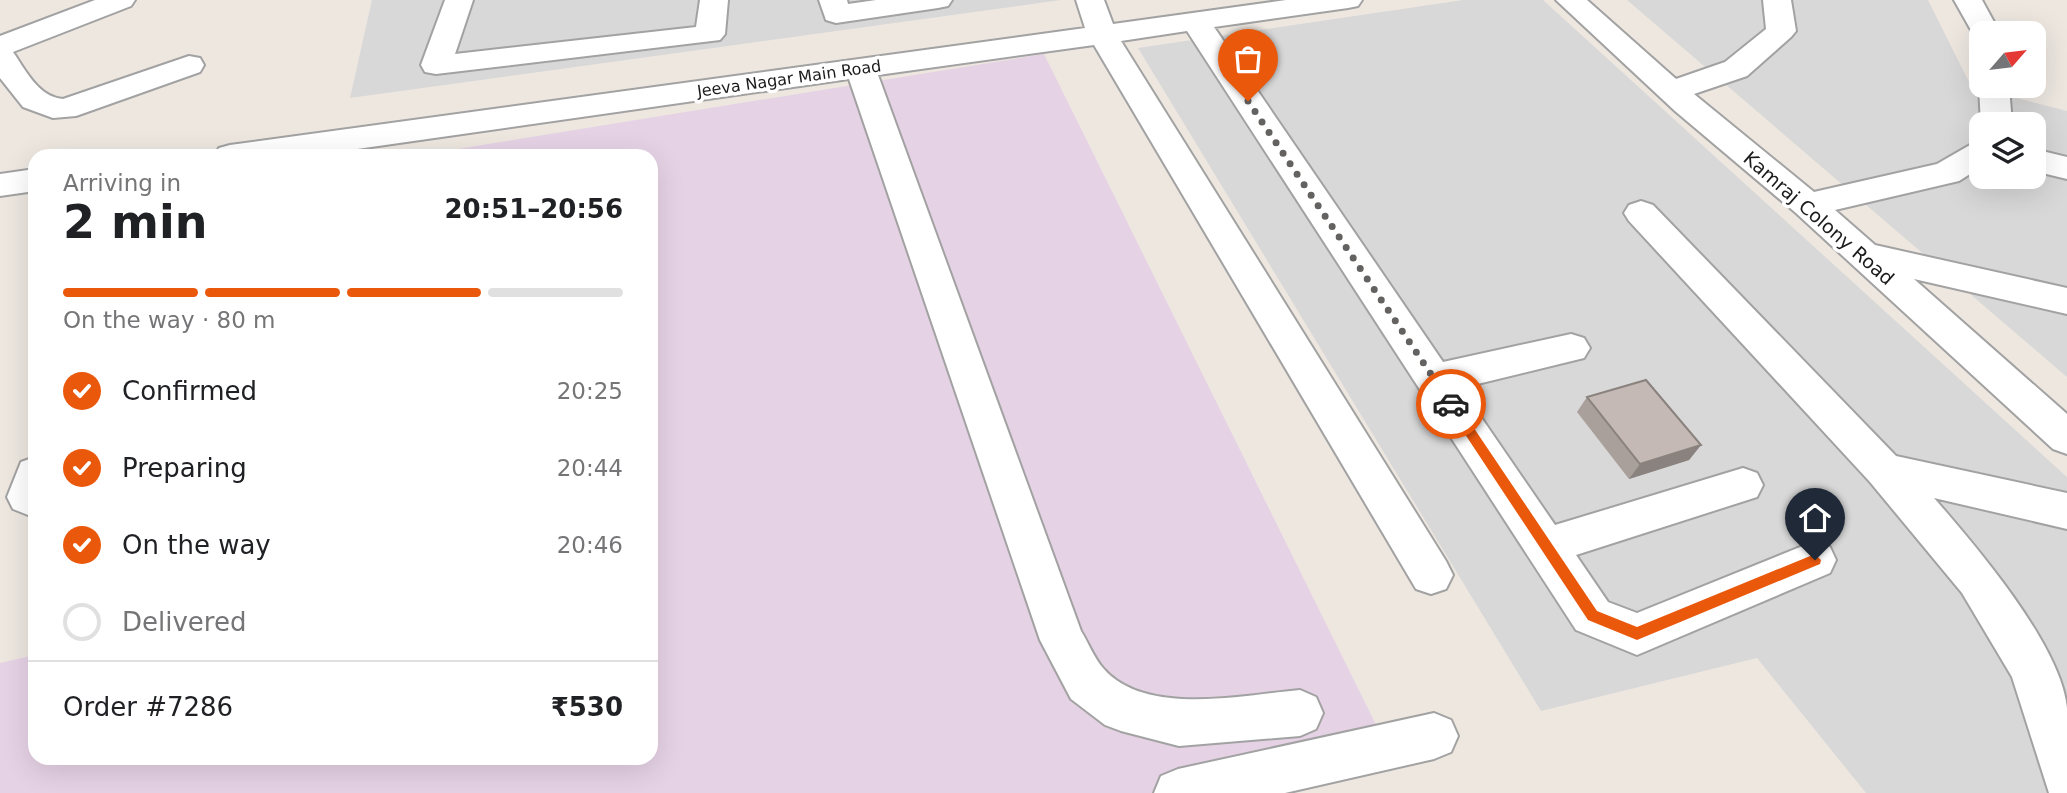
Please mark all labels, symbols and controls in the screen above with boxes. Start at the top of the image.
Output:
north arrow [1969,21,2046,98]
map controls [1969,21,2046,189]
pin [1218,29,1278,101]
icon: bag [1229,40,1267,78]
street label: Jeeva Nagar Main Road [695,56,882,101]
button: layers [1969,112,2046,189]
street label: Kamraj Colony Road [1739,147,1899,289]
text: Arriving in [63,170,181,196]
text: 20:51–20:56 [444,194,623,224]
text: 2 min [63,195,207,249]
text: On the way · 80 m [63,307,275,333]
courier [1416,369,1486,439]
icon: check [63,372,101,410]
text: Confirmed [122,376,257,406]
text: 20:25 [557,378,623,404]
icon: car [1432,385,1470,423]
icon: check [63,449,101,487]
text: Preparing [122,453,247,483]
text: 20:44 [557,455,623,481]
pin [1785,488,1845,560]
icon: home [1796,499,1834,537]
icon: check [63,526,101,564]
text: On the way [122,530,271,560]
text: 20:46 [557,532,623,558]
text: Delivered [122,607,246,637]
text: Order #7286 [63,692,233,722]
text: ₹530 [551,692,623,722]

